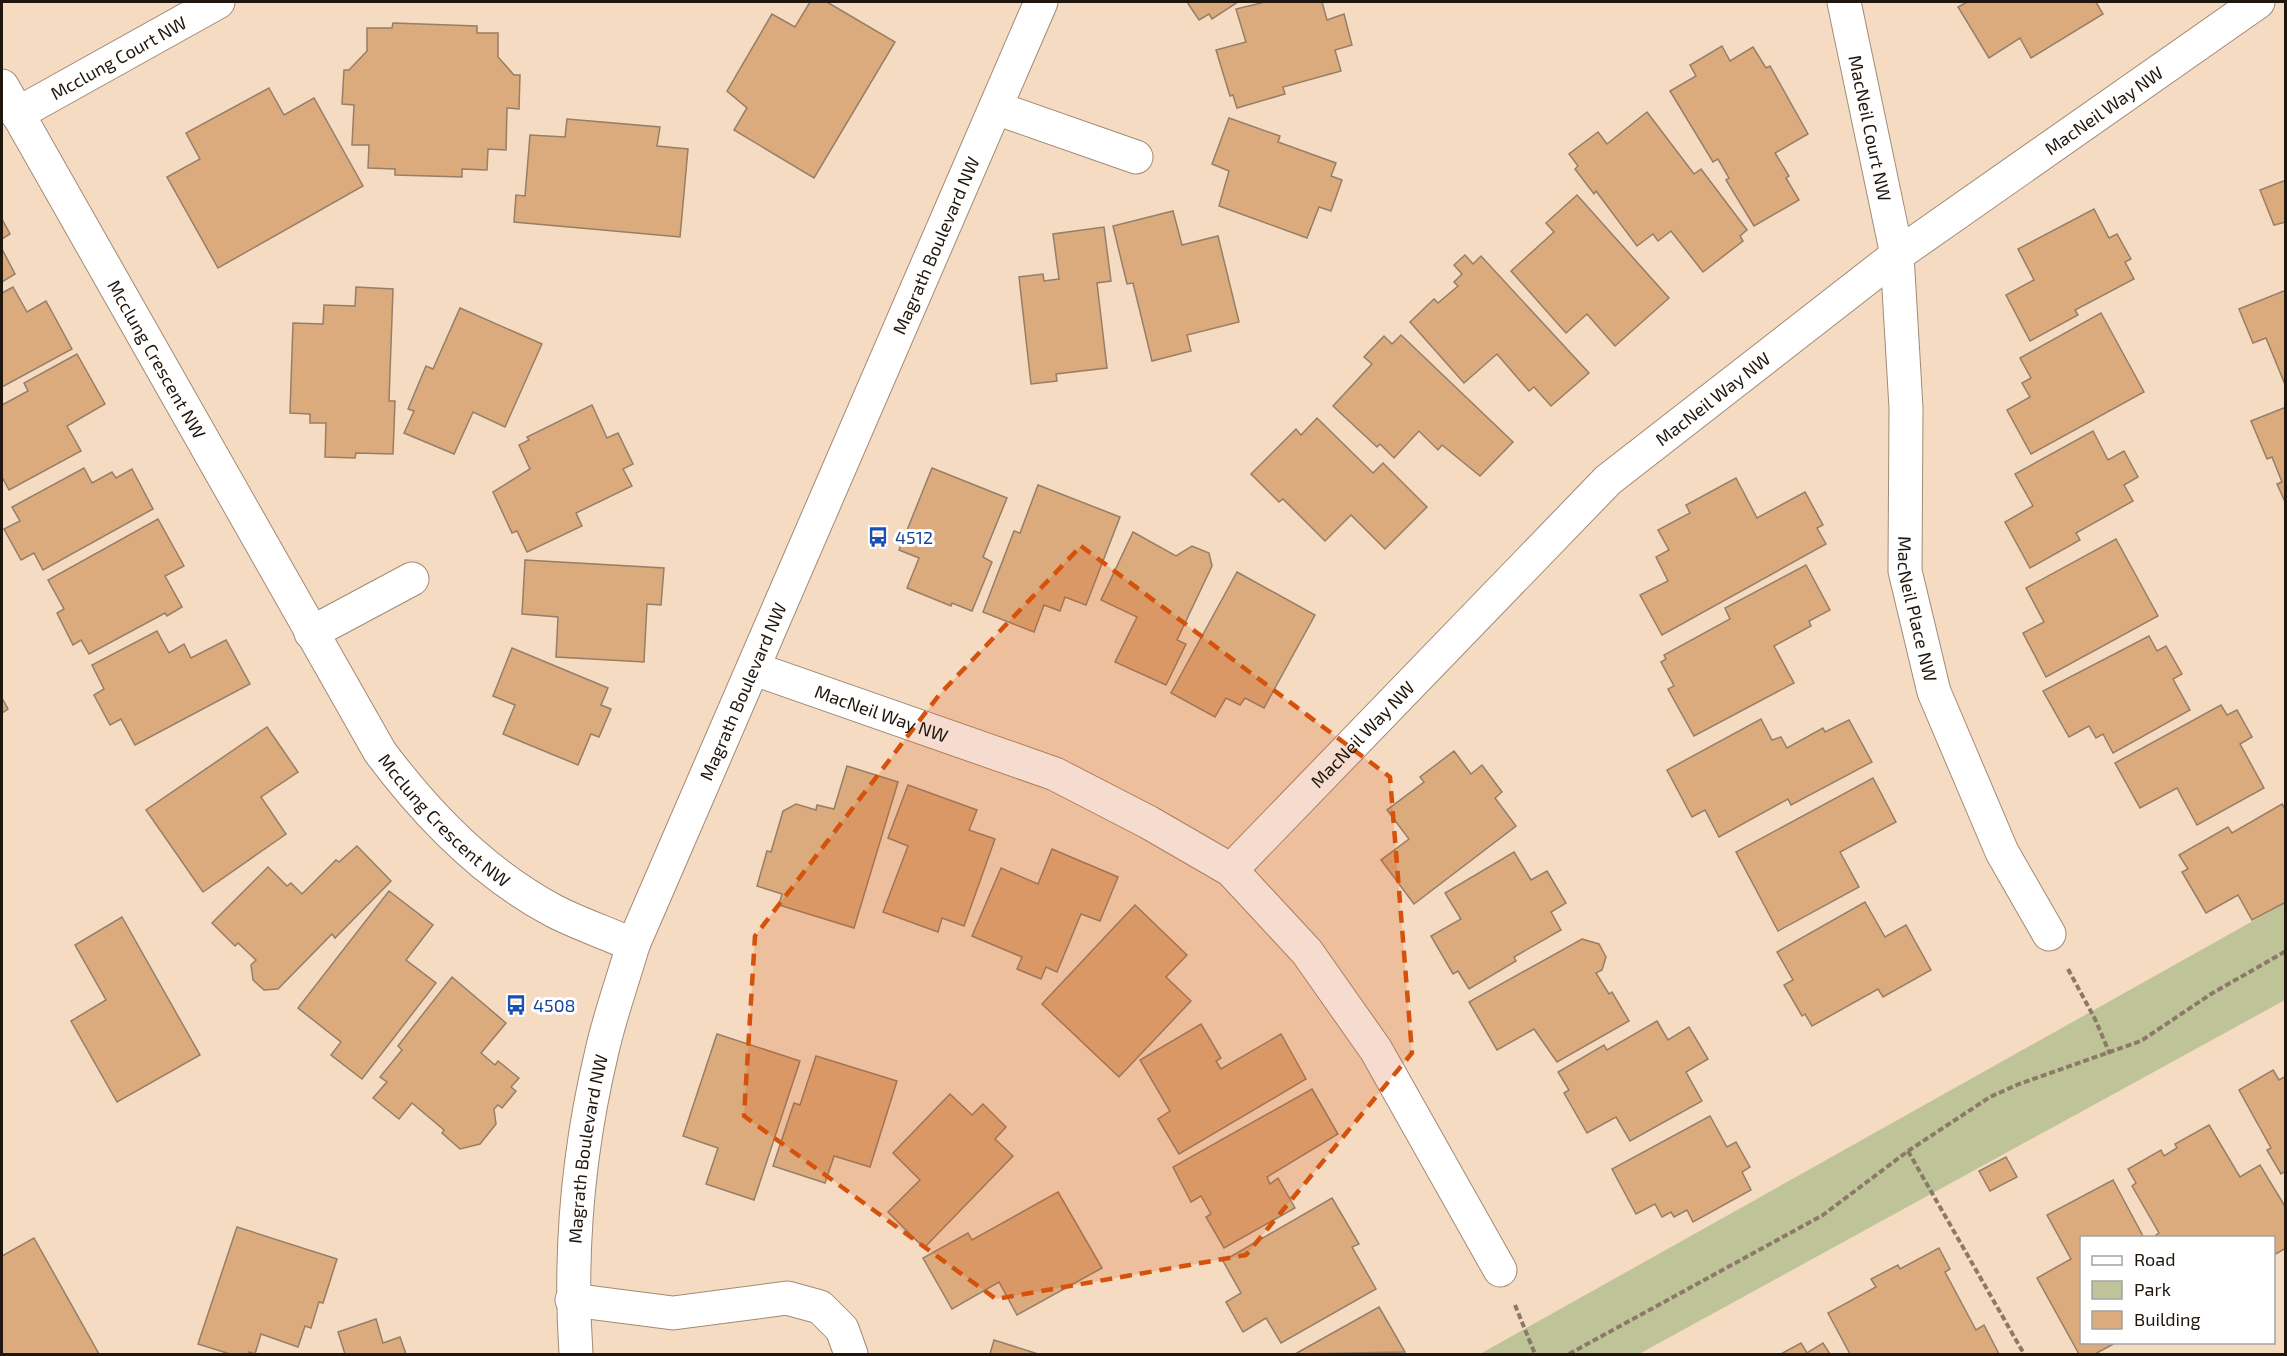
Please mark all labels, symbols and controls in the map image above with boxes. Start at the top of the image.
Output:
street label: Mcclung Court NW [47,11,190,104]
street label: MacNeil Court NW [1844,53,1896,203]
street label: MacNeil Way NW [2040,61,2167,159]
street label: Magrath Boulevard NW [888,153,984,338]
street label: Mcclung Crescent NW [103,276,211,442]
street label: MacNeil Way NW [1651,347,1774,450]
bus stop icon: 4512 [866,525,890,549]
place label: 4512 [895,526,933,548]
street label: MacNeil Place NW [1894,536,1942,684]
street label: Magrath Boulevard NW [695,599,791,784]
street label: MacNeil Way NW [1306,676,1419,792]
street label: MacNeil Way NW [812,680,951,747]
street label: Mcclung Crescent NW [374,749,515,891]
bus stop icon: 4508 [504,993,528,1017]
place label: 4508 [533,994,576,1016]
street label: Magrath Boulevard NW [564,1052,612,1244]
legend [2080,1236,2275,1344]
text: Road [2134,1248,2175,1270]
text: Park [2134,1278,2171,1300]
text: Building [2134,1308,2201,1330]

